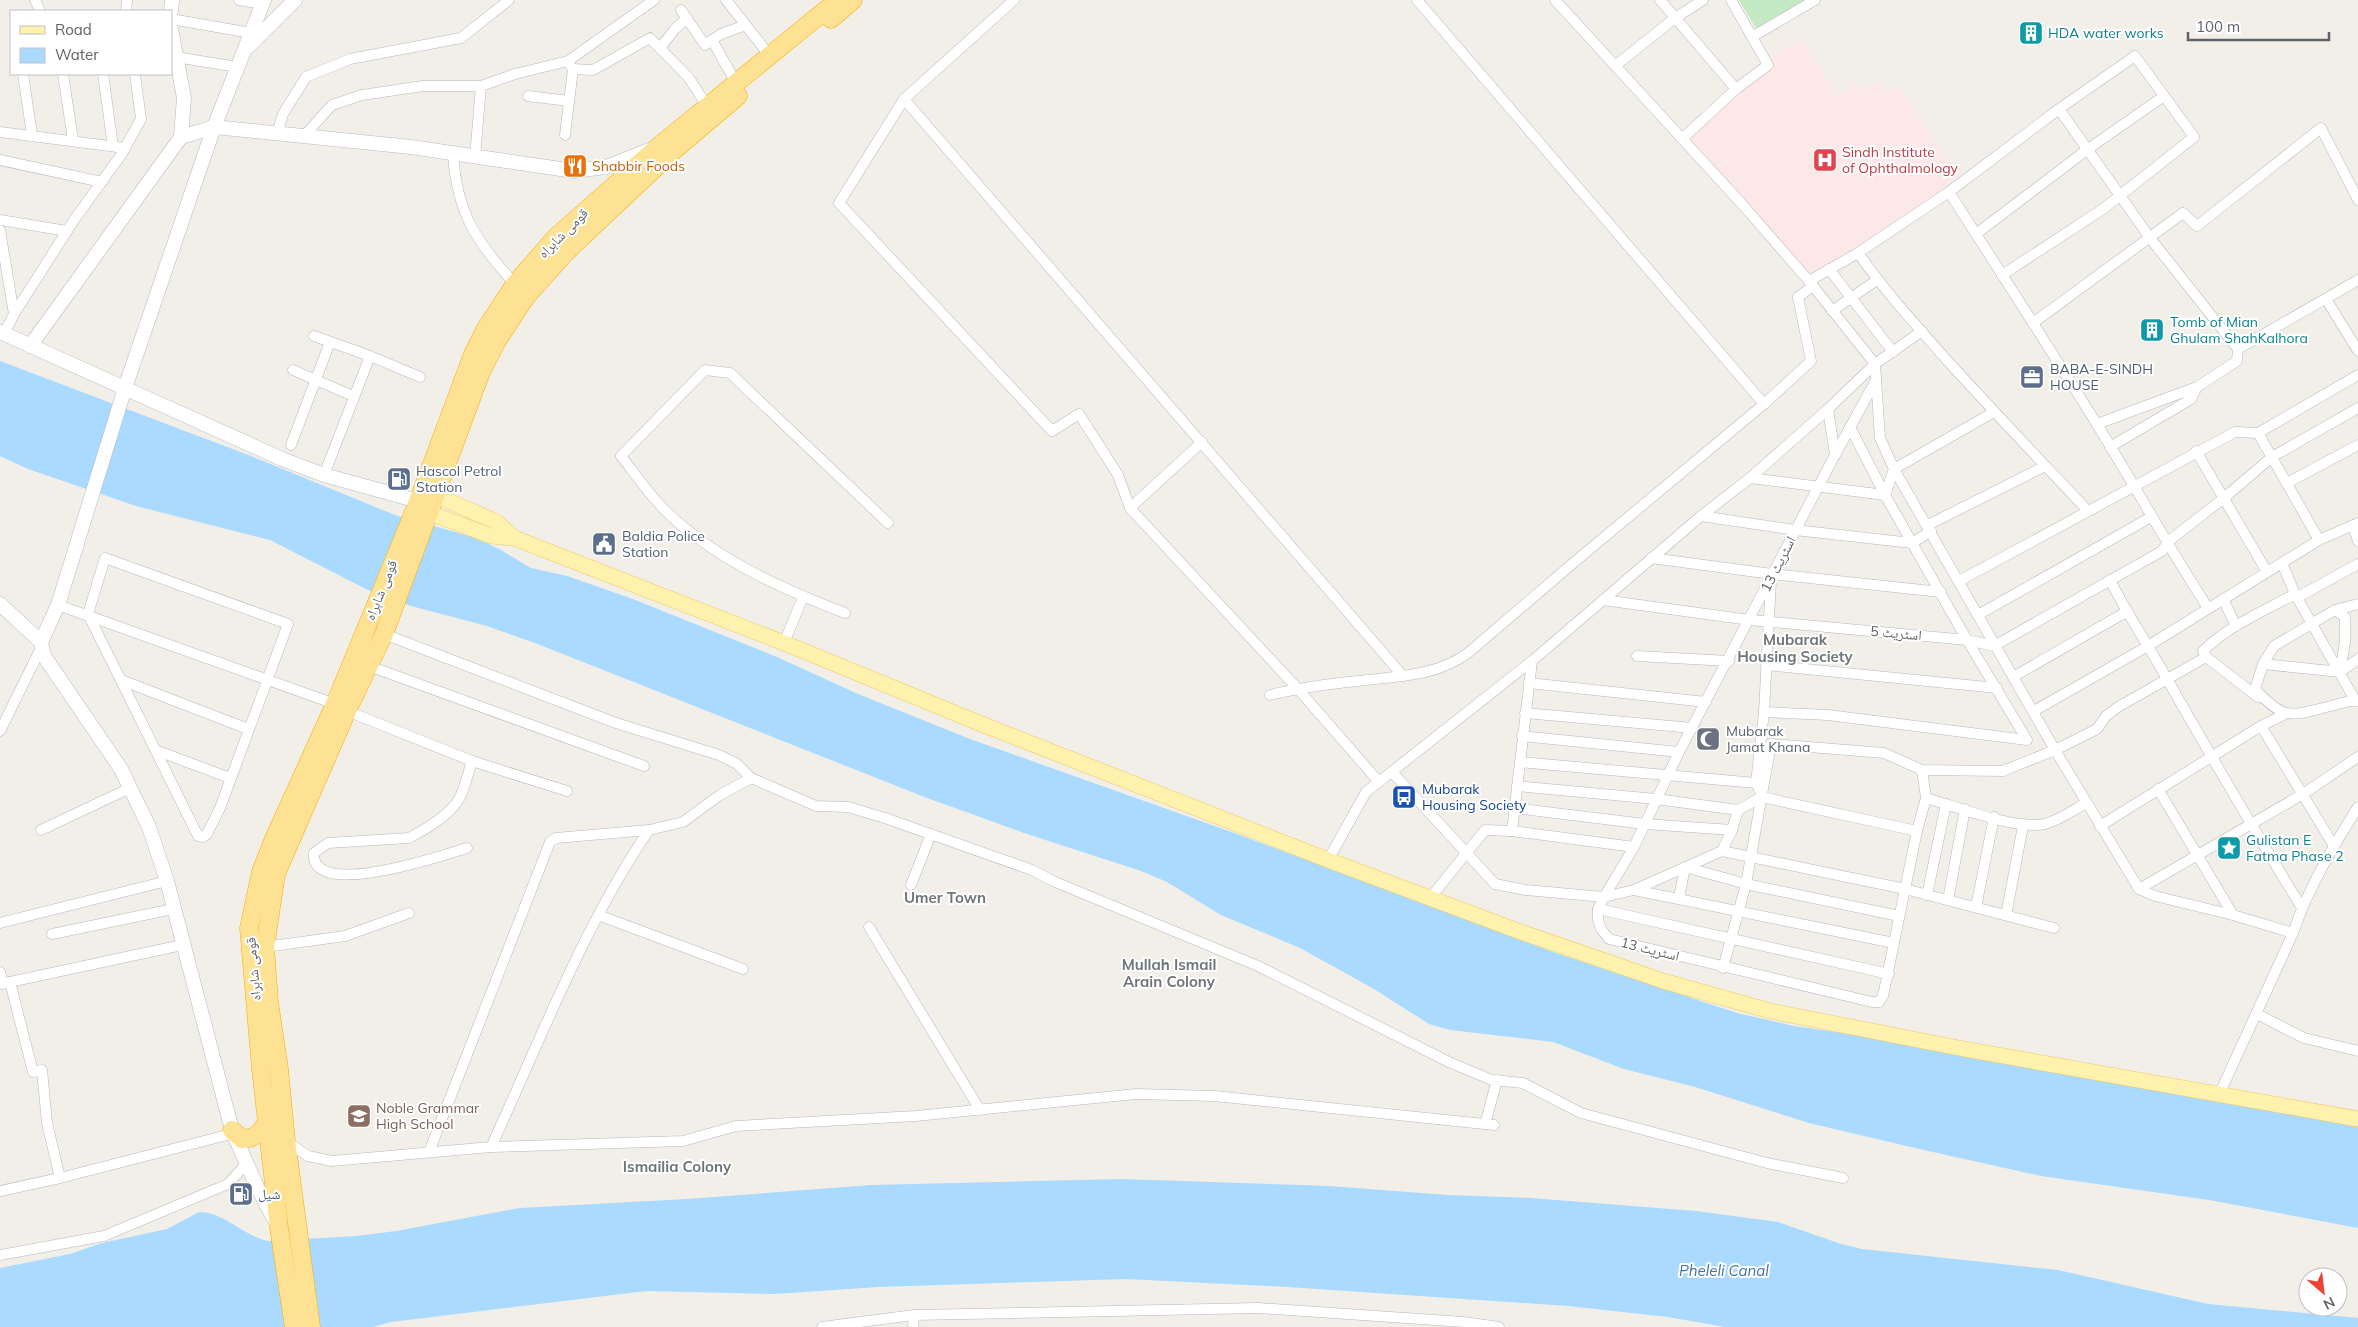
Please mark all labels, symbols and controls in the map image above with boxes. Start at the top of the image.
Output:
legend [10,10,172,75]
scale bar [2188,10,2329,42]
text: 100 m [2196,17,2240,36]
text: Road [55,20,92,39]
building icon: HDA water works [2018,20,2044,46]
place label: HDA water works [2048,24,2164,42]
text: Water [55,45,99,64]
place label: Sindh Institute of Ophthalmology [1842,143,1959,177]
hospital icon: Sindh Institute of Ophthalmology [1812,147,1838,173]
restaurant icon: Shabbir Foods [562,153,588,179]
place label: Shabbir Foods [592,157,685,175]
street label: قومی شاہراہ [534,204,592,262]
place label: Tomb of Mian Ghulam ShahKalhora [2170,313,2308,347]
building icon: Tomb of Mian Ghulam ShahKalhora [2139,317,2165,343]
place label: BABA-E-SINDH HOUSE [2050,360,2153,394]
office icon: BABA-E-SINDH HOUSE [2019,364,2045,390]
place label: Hascol Petrol Station [416,462,501,496]
fuel station icon: Hascol Petrol Station [386,466,412,492]
place label: Baldia Police Station [622,527,705,561]
public building icon: Baldia Police Station [591,531,617,557]
street label: اسٹریٹ 13 [1756,533,1800,595]
street label: قومی شاہراہ [361,557,401,623]
street label: اسٹریٹ 5 [1870,622,1922,644]
district label: Mubarak Housing Society [1737,630,1854,666]
place label: Mubarak Jamat Khana [1726,722,1810,756]
mosque icon: Mubarak Jamat Khana [1695,726,1721,752]
place label: Mubarak Housing Society [1422,780,1527,814]
bus stop icon: Mubarak Housing Society [1391,784,1417,810]
place label: Gulistan E Fatma Phase 2 [2246,831,2344,865]
place icon: Gulistan E Fatma Phase 2 [2216,835,2242,861]
district label: Umer Town [904,888,986,907]
street label: اسٹریٹ 13 [1619,933,1681,965]
street label: قومی شاہراہ [241,937,265,1001]
district label: Mullah Ismail Arain Colony [1122,955,1216,991]
place label: Noble Grammar High School [376,1099,480,1133]
school or university icon: Noble Grammar High School [346,1103,372,1129]
district label: Ismailia Colony [623,1157,732,1176]
fuel station icon: شیل [228,1181,254,1207]
place label: شیل [258,1185,281,1203]
water label: Pheleli Canal [1679,1261,1769,1280]
north arrow [2298,1267,2348,1317]
text: N [2320,1293,2338,1314]

